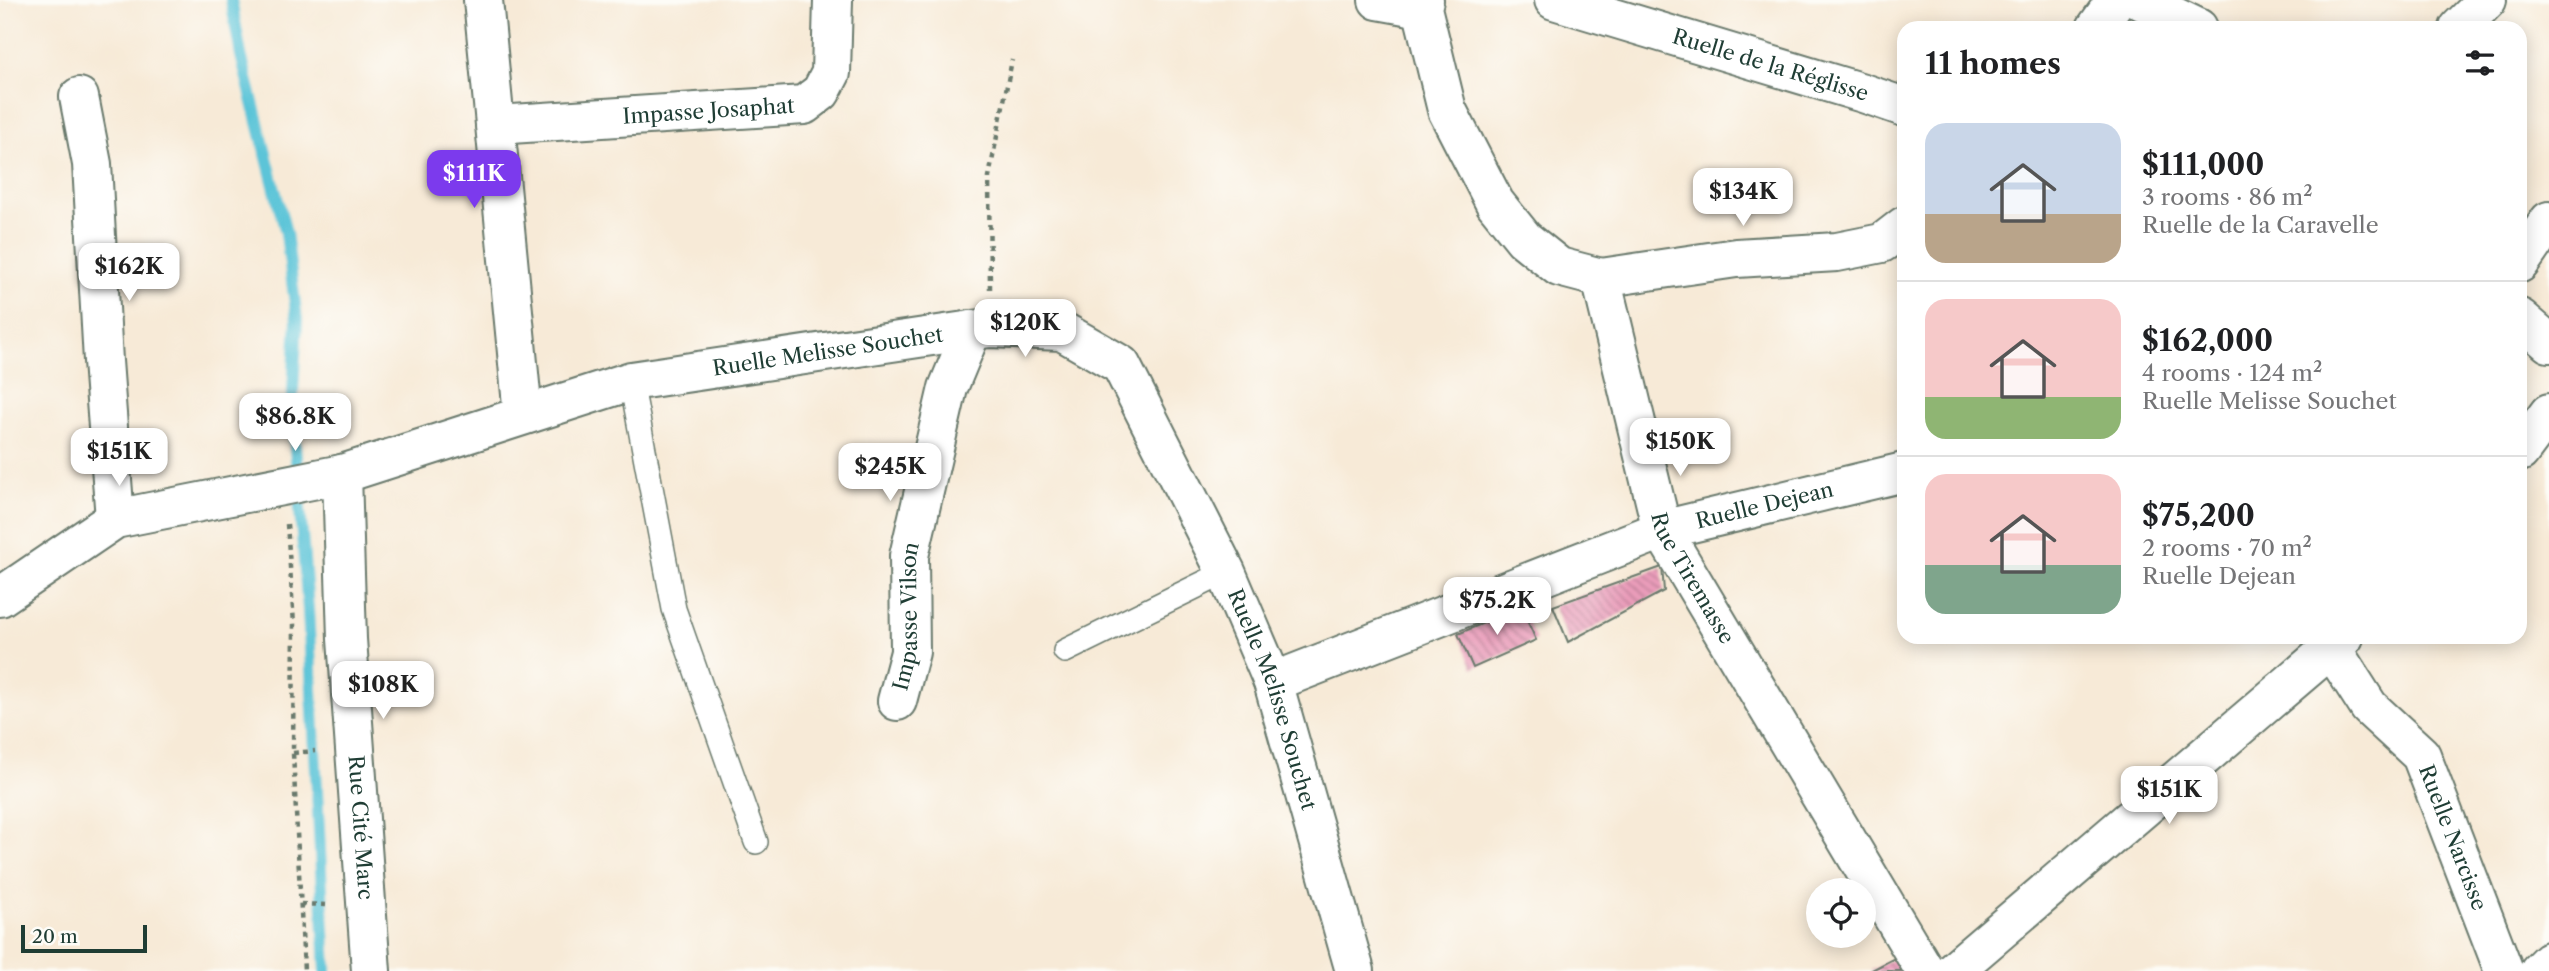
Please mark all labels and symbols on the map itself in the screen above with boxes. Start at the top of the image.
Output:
street label: Ruelle de la Réglisse [1669,23,1872,106]
street label: Impasse Josaphat [622,93,796,129]
pin: $111K [425,150,523,210]
pin: $134K [1694,168,1792,228]
pin: $162K [80,244,178,303]
pin: $120K [976,300,1074,359]
street label: Ruelle Melisse Souchet [711,321,945,381]
pin: $86.8K [238,393,352,453]
pin: $150K [1631,419,1729,478]
pin: $151K [70,428,168,488]
pin: $245K [841,444,939,503]
street label: Ruelle Dejean [1693,476,1836,534]
street label: Rue Tiremasse [1646,510,1740,648]
street label: Impasse Vilson [887,539,924,693]
pin: $75.2K [1440,578,1554,637]
street label: Ruelle Melisse Souchet [1223,585,1322,813]
pin: $108K [334,662,432,721]
street label: Rue Cité Marc [343,754,379,901]
street label: Ruelle Narcisse [2414,761,2492,914]
pin: $151K [2120,766,2218,826]
scale bar [21,922,147,954]

